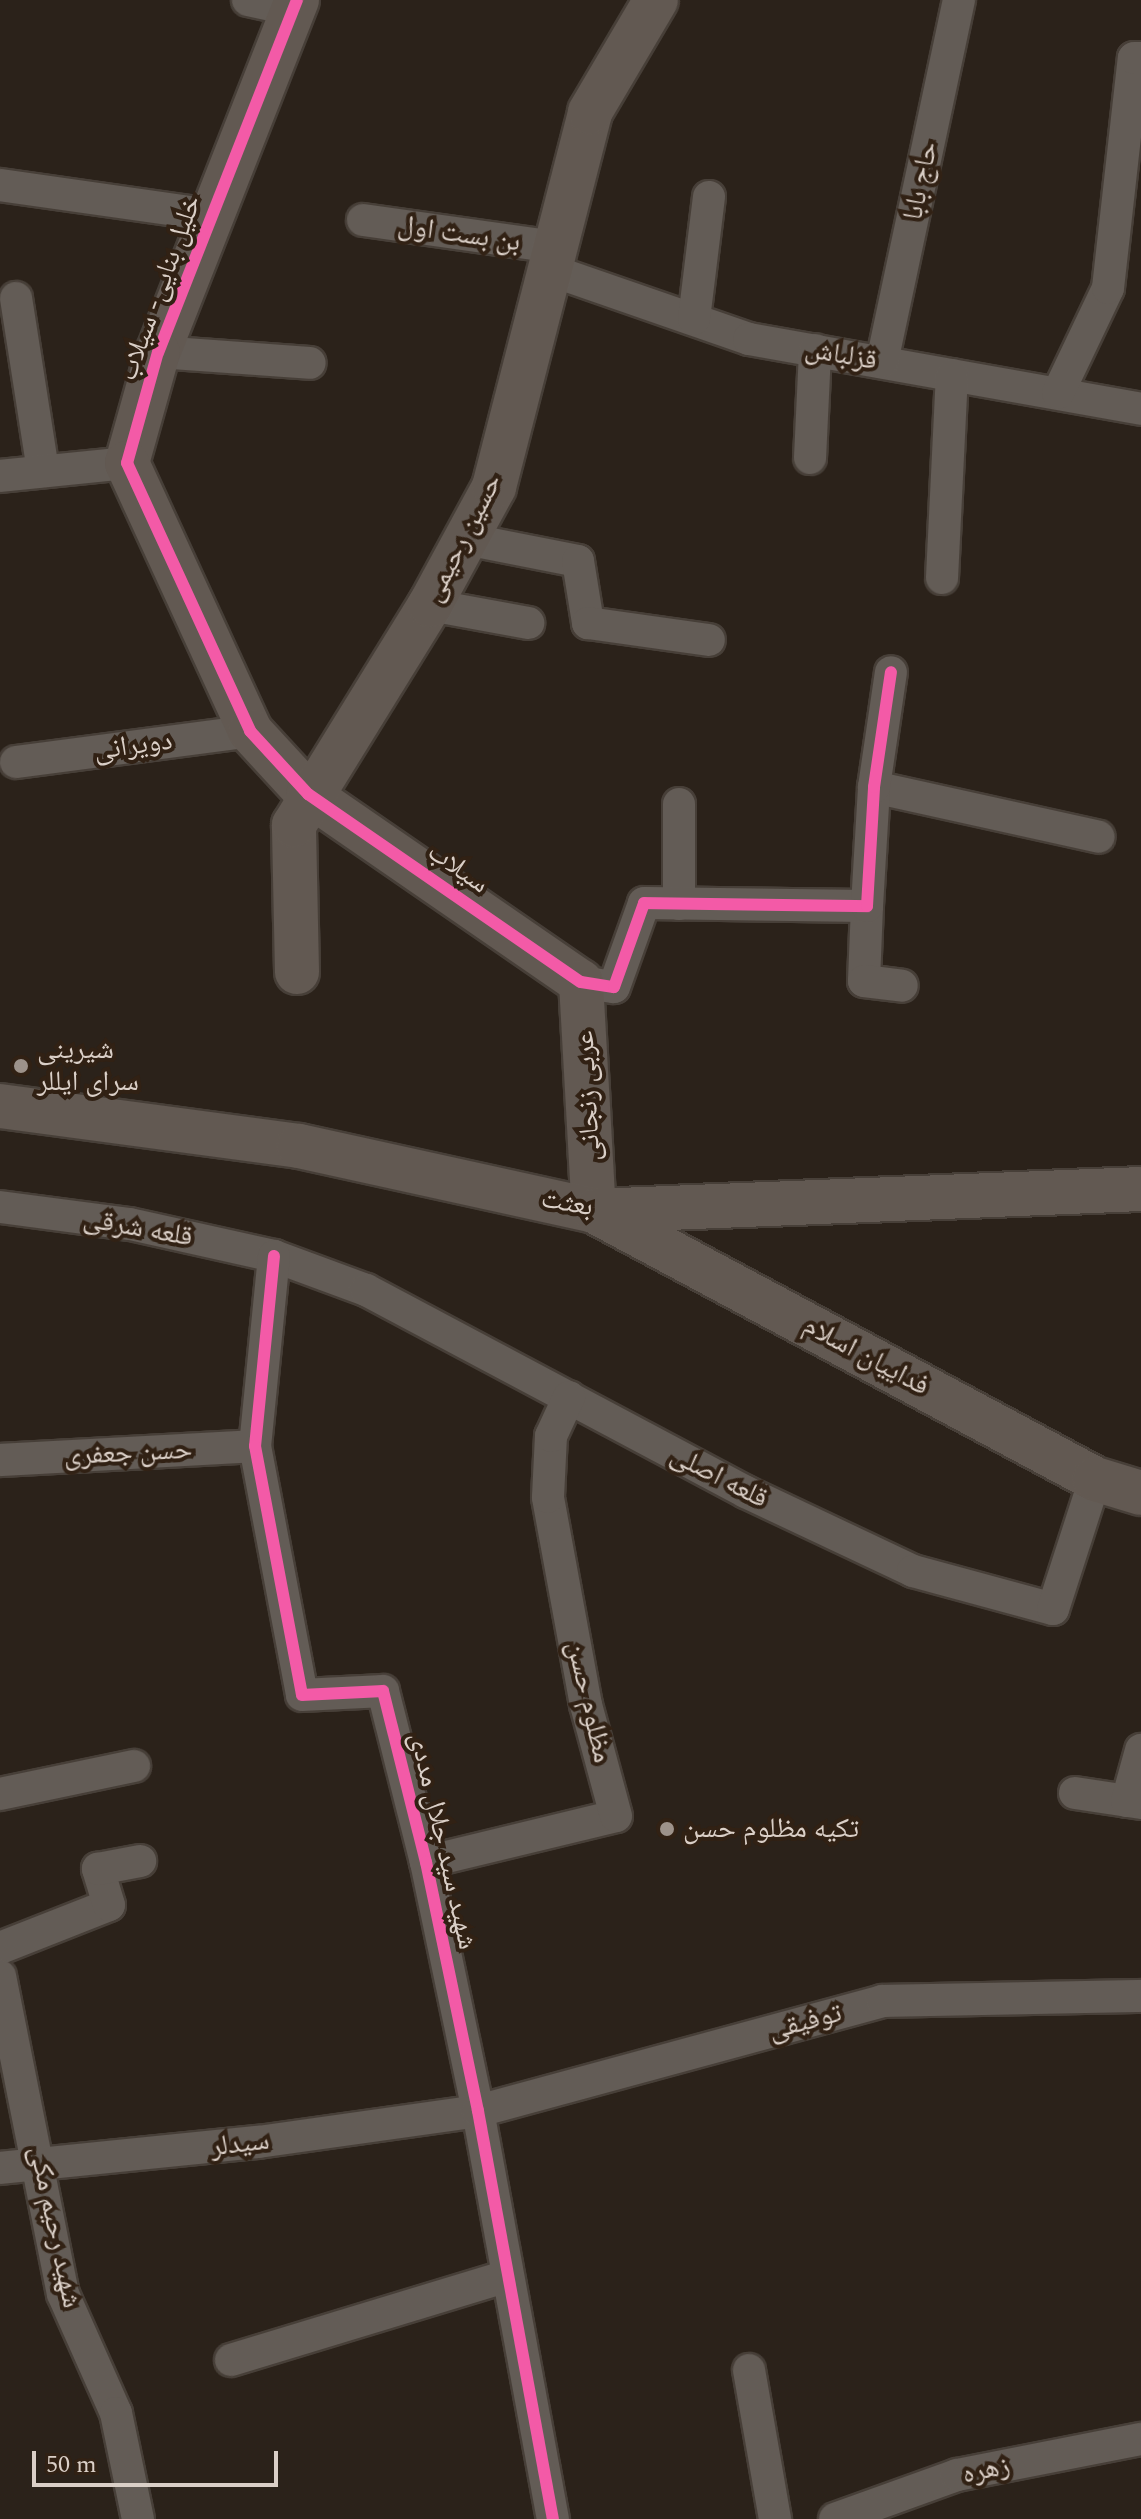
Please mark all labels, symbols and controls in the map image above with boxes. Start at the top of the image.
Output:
street label: حاج بابا [896,139,946,223]
street label: خلیل بنایی- سیلاب [111,191,209,385]
street label: بن بست اول [395,209,523,259]
street label: قزلباش [802,332,880,378]
street label: حسین رحیمی [416,468,510,608]
street label: دویرانی [91,724,175,768]
street label: سیلاب [421,835,495,901]
street label: عربی زنجانی [568,1030,608,1162]
place label: شیرینی سرای ایللر [37,1033,139,1099]
marker: شیرینی سرای ایللر [12,1057,30,1075]
street label: بعثت [538,1182,596,1224]
street label: قلعه شرقی [81,1202,195,1254]
street label: فداییان اسلام [797,1309,935,1403]
street label: حسن جعفری [63,1433,193,1473]
street label: قلعه اصلی [665,1438,773,1516]
street label: مظلوم حسن [559,1638,619,1766]
street label: شهید سید جلال مددی [402,1729,484,1953]
place label: تکیه مظلوم حسن [683,1812,859,1846]
marker: تکیه مظلوم حسن [658,1820,676,1838]
street label: توفیقی [765,1996,845,2048]
street label: سیدلر [209,2124,271,2164]
street label: شهید رحیم مکی [21,2143,89,2311]
scale bar [36,2435,282,2485]
text: 50 m [46,2447,97,2483]
street label: زهره [959,2449,1013,2491]

